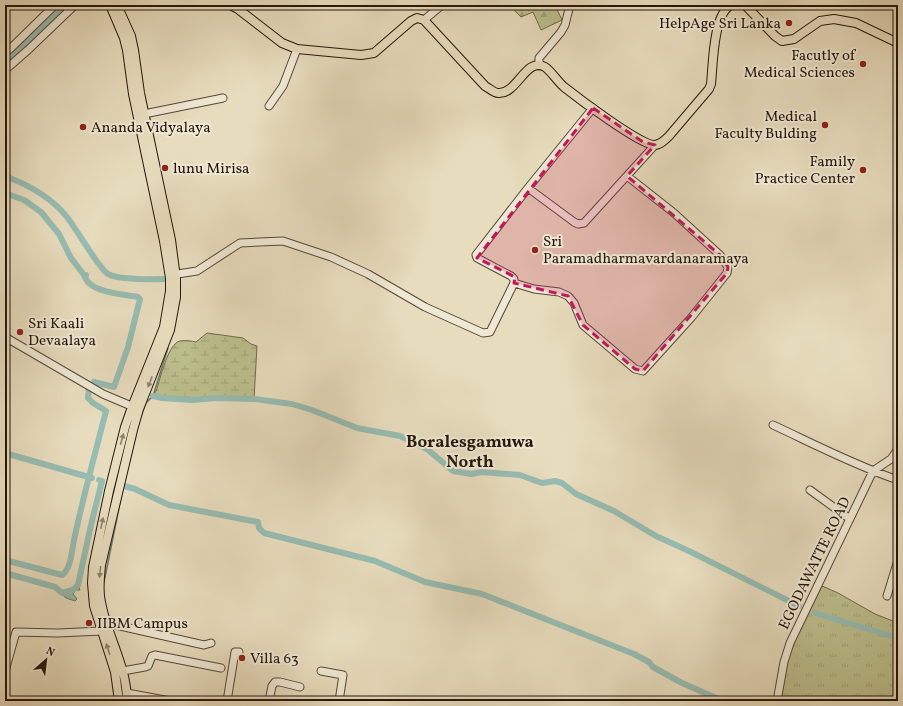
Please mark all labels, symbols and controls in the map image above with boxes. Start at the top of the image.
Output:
place label: HelpAge Sri Lanka [659,14,781,35]
marker: HelpAge Sri Lanka [784,18,794,28]
place label: Facutly of Medical Sciences [744,46,857,84]
marker: Facutly of Medical Sciences [858,59,868,69]
place label: Medical Faculty Bulding [714,107,817,145]
place label: Ananda Vidyalaya [91,118,211,139]
marker: Medical Faculty Bulding [820,120,830,130]
marker: Ananda Vidyalaya [78,122,88,132]
place label: Family Practice Center [755,152,855,190]
place label: lunu Mirisa [173,159,250,180]
marker: lunu Mirisa [160,163,170,173]
marker: Family Practice Center [858,165,868,175]
place label: Sri Paramadharmavardanaramaya [543,232,749,270]
marker: Sri Paramadharmavardanaramaya [530,245,540,255]
place label: Sri Kaali Devaalaya [28,314,96,352]
marker: Sri Kaali Devaalaya [15,327,25,337]
one-way arrow [146,376,152,388]
district label: Boralesgamuwa North [406,431,534,474]
one-way arrow [119,433,125,445]
street label: EGODAWATTE ROAD [774,494,857,634]
one-way arrow [99,517,105,529]
one-way arrow [97,566,104,578]
place label: IIBM Campus [97,614,188,635]
marker: IIBM Campus [84,618,94,628]
north arrow [26,640,66,680]
one-way arrow [105,643,111,655]
text: N [43,644,57,661]
place label: Villa 63 [250,649,299,670]
marker: Villa 63 [237,653,247,663]

